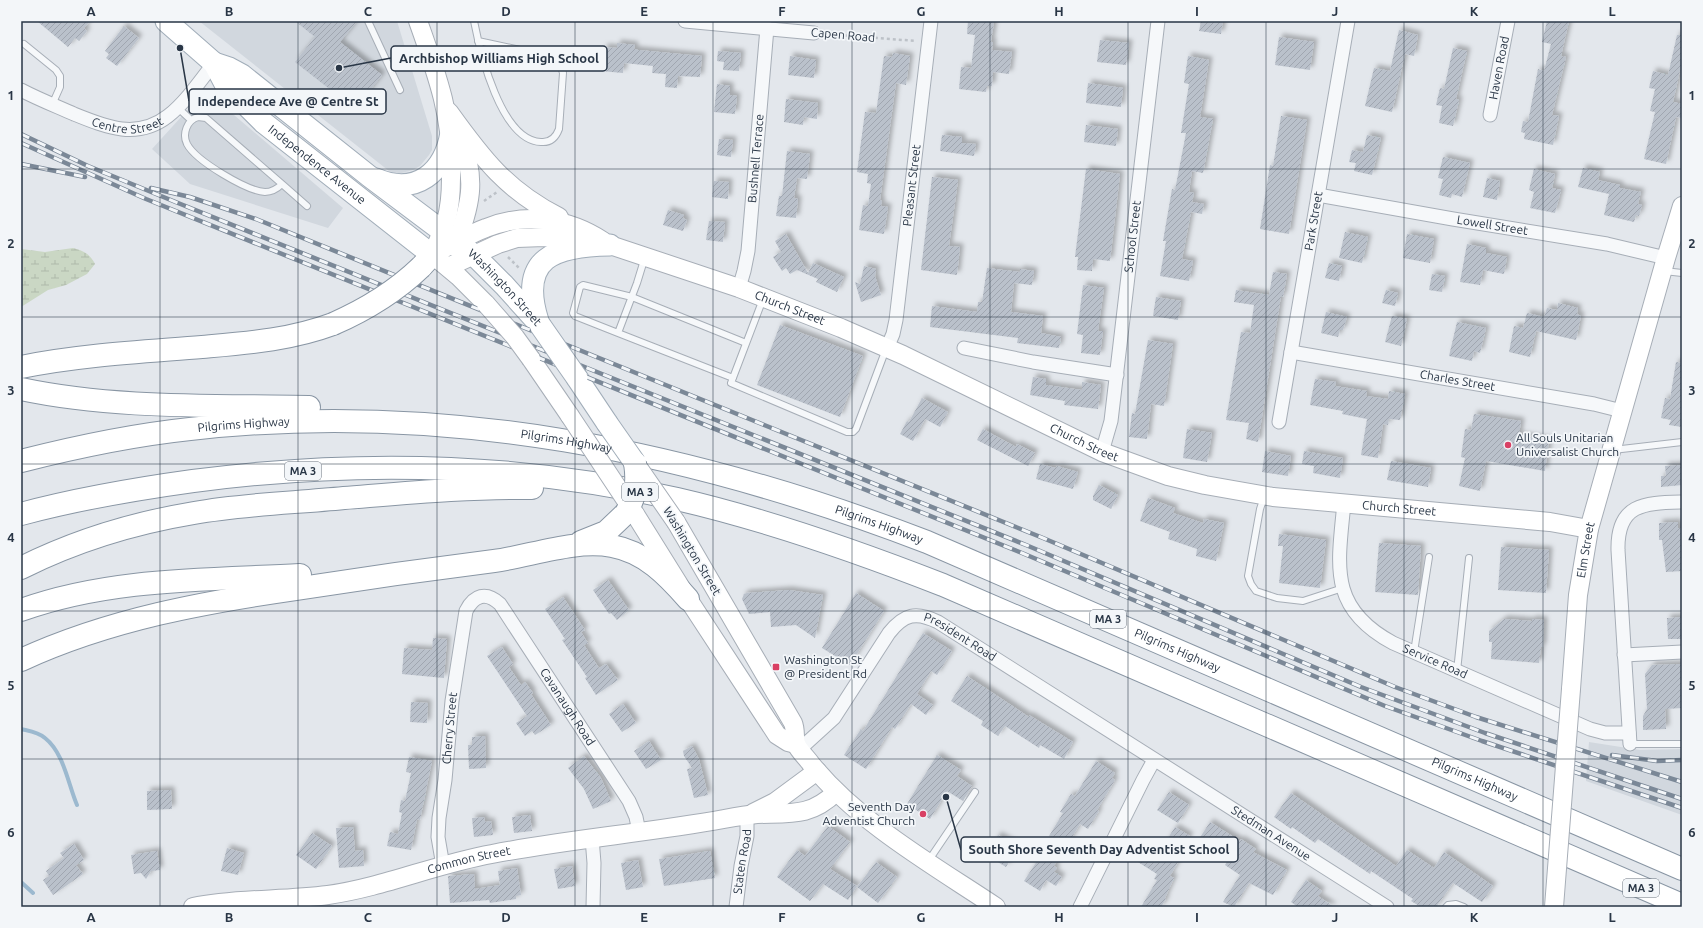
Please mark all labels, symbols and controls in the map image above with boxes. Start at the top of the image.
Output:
text: A [86,4,96,18]
text: B [225,4,234,18]
text: C [364,4,373,18]
text: D [501,4,511,18]
text: E [640,4,648,18]
text: F [778,4,786,18]
text: G [917,4,926,18]
text: H [1054,4,1064,18]
text: I [1195,4,1199,18]
text: J [1332,4,1338,18]
text: K [1470,4,1479,18]
text: L [1608,4,1616,18]
street label: Capen Road [810,25,876,44]
street label: Haven Road [1486,35,1511,101]
callout: Archbishop Williams High School [391,46,607,71]
text: Archbishop Williams High School [399,51,599,65]
text: 1 [7,88,15,102]
text: 1 [1688,88,1696,102]
callout: Independece Ave @ Centre St [189,89,386,114]
text: Independece Ave @ Centre St [197,94,379,108]
street label: Bushnell Terrace [745,113,766,203]
street label: Centre Street [90,114,165,135]
street label: Independence Avenue [266,122,368,206]
street label: Pleasant Street [900,143,923,227]
street label: Park Street [1302,190,1325,252]
street label: School Street [1122,200,1143,273]
street label: Lowell Street [1456,213,1529,237]
text: 2 [7,236,15,250]
text: 2 [1688,236,1696,250]
street label: Washington Street [466,246,545,328]
street label: Church Street [753,288,827,327]
street label: Charles Street [1419,367,1497,393]
text: 3 [7,383,15,397]
text: 3 [1688,383,1696,397]
street label: Pilgrims Highway [197,415,290,434]
street label: Church Street [1048,421,1121,464]
street label: Pilgrims Highway [520,427,613,455]
place label: All Souls Unitarian Universalist Church [1516,431,1619,458]
marker: All Souls Unitarian Universalist Church [1503,440,1513,450]
road number: MA 3 [285,462,321,480]
road number: MA 3 [622,483,658,501]
street label: Church Street [1362,498,1437,518]
street label: Pilgrims Highway [834,502,925,546]
street label: Washington Street [661,504,724,597]
street label: Elm Street [1574,520,1597,579]
text: 4 [7,530,15,544]
text: 4 [1688,530,1696,544]
street label: President Road [922,610,999,663]
road number: MA 3 [1090,610,1126,628]
street label: Pilgrims Highway [1133,626,1223,674]
street label: Service Road [1401,641,1470,681]
place label: Washington St @ President Rd [784,653,867,680]
marker: Washington St @ President Rd [771,662,781,672]
street label: Cavanaugh Road [538,666,598,748]
text: 5 [7,678,15,692]
text: 5 [1688,678,1696,692]
street label: Cherry Street [439,691,459,765]
street label: Pilgrims Highway [1430,754,1520,803]
place label: Seventh Day Adventist Church [823,800,915,827]
street label: Stedman Avenue [1229,803,1313,863]
marker: Seventh Day Adventist Church [918,809,928,819]
text: 6 [7,825,15,839]
text: 6 [1688,825,1696,839]
street label: Staten Road [731,829,753,895]
callout: South Shore Seventh Day Adventist School [961,837,1238,862]
text: South Shore Seventh Day Adventist School [969,842,1230,856]
street label: Common Street [426,844,512,876]
road number: MA 3 [1623,879,1659,897]
text: A [86,910,96,924]
text: B [225,910,234,924]
text: C [364,910,373,924]
text: D [501,910,511,924]
text: E [640,910,648,924]
text: F [778,910,786,924]
text: G [917,910,926,924]
text: H [1054,910,1064,924]
text: I [1195,910,1199,924]
text: J [1332,910,1338,924]
text: K [1470,910,1479,924]
text: L [1608,910,1616,924]

